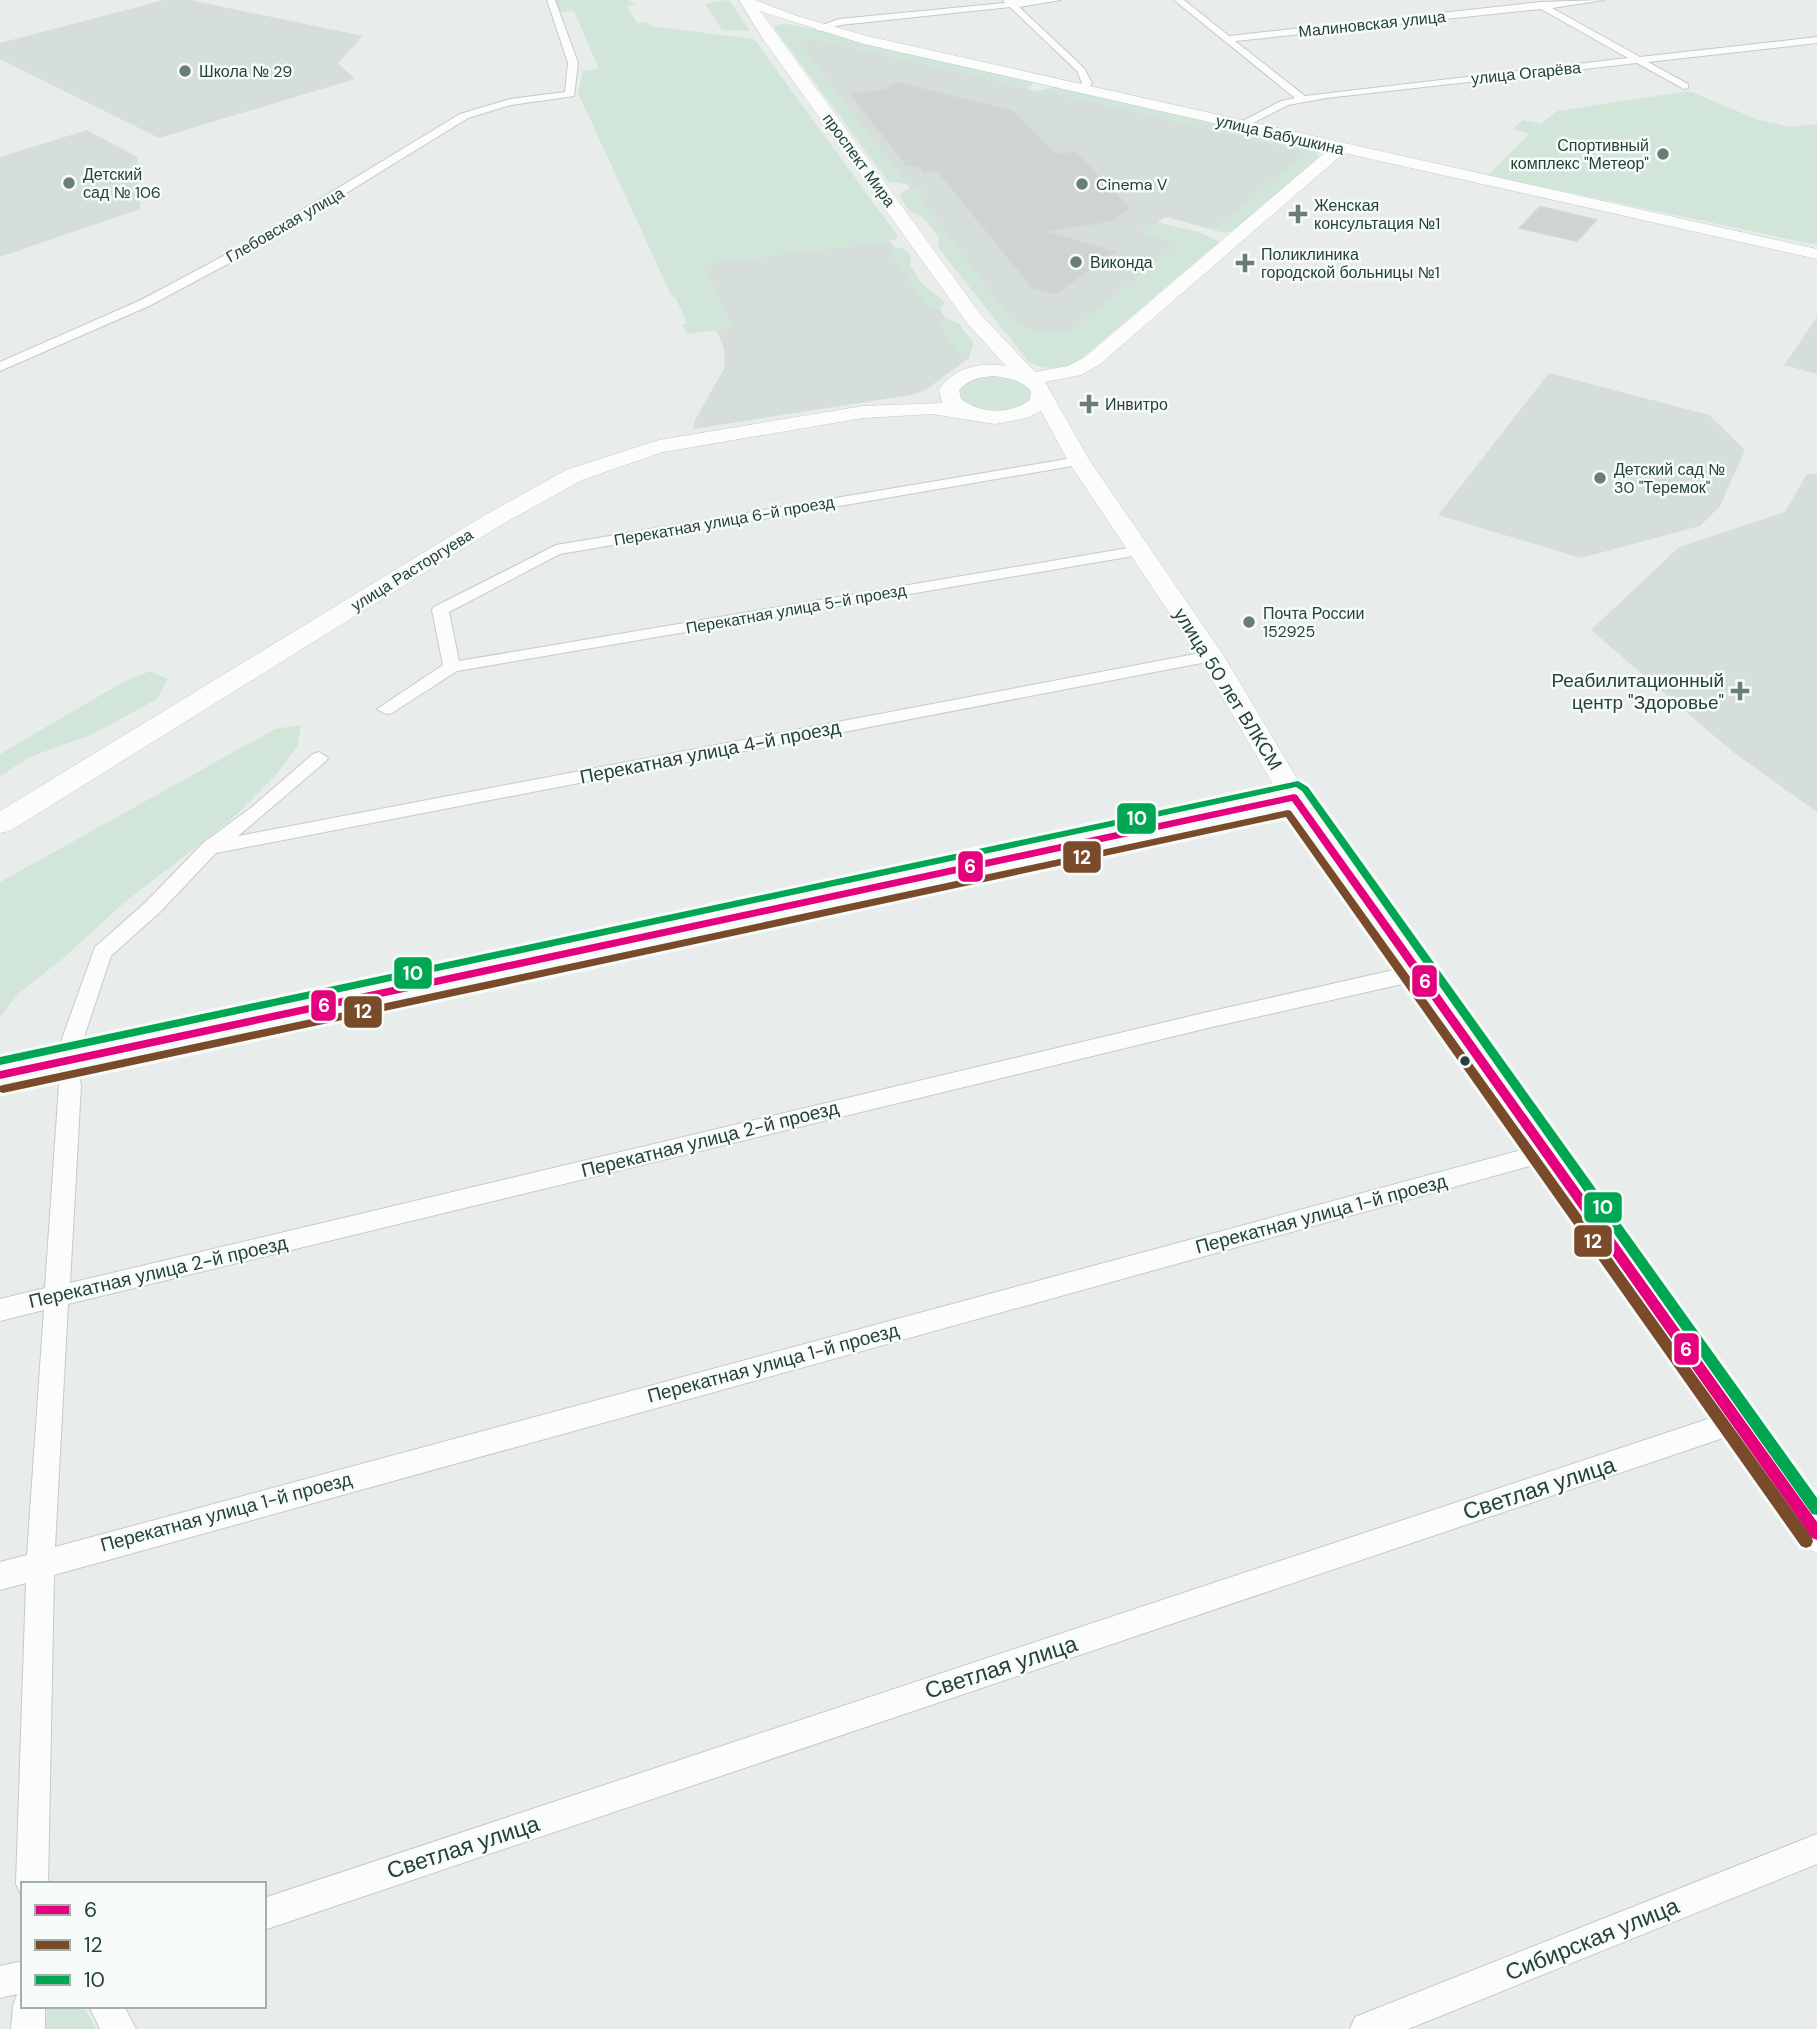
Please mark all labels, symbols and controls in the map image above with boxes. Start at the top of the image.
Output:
street label: Малиновская улица [1297,6,1447,42]
street label: улица Огарёва [1470,57,1582,89]
place label: Школа № 29 [199,61,292,82]
marker: Школа № 29 [177,63,193,79]
street label: проспект Мира [818,109,900,211]
street label: улица Бабушкина [1214,110,1346,160]
place label: Спортивный комплекс "Метеор" [1511,135,1649,174]
marker: Спортивный комплекс "Метеор" [1655,146,1671,162]
place label: Детский сад № 106 [83,164,161,203]
place label: Cinema V [1096,174,1168,195]
marker: Детский сад № 106 [61,175,77,191]
marker: Cinema V [1074,176,1090,192]
street label: Глебовская улица [222,183,348,267]
place label: Женская консультация №1 [1314,195,1440,234]
marker: Женская консультация №1 [1288,204,1308,224]
place label: Поликлиника городской больницы №1 [1261,244,1440,283]
place label: Виконда [1090,252,1153,273]
marker: Поликлиника городской больницы №1 [1235,253,1255,273]
marker: Виконда [1068,254,1084,270]
marker: Инвитро [1079,394,1099,414]
place label: Инвитро [1105,394,1168,415]
place label: Детский сад № 30 "Теремок" [1614,459,1725,498]
marker: Детский сад № 30 "Теремок" [1592,470,1608,486]
street label: Перекатная улица 6-й проезд [612,491,837,551]
street label: улица Расторгуева [347,524,477,616]
street label: Перекатная улица 5-й проезд [684,579,908,639]
street label: улица 50 лет ВЛКСМ [1168,603,1288,775]
place label: Почта России 152925 [1263,603,1364,642]
marker: Почта России 152925 [1241,614,1257,630]
place label: Реабилитационный центр "Здоровье" [1551,668,1724,715]
marker: Реабилитационный центр "Здоровье" [1730,681,1750,701]
street label: Перекатная улица 4-й проезд [578,714,842,790]
line badge: 10 [1116,802,1157,835]
text: 10 [1127,806,1147,831]
line badge: 12 [1062,840,1102,874]
text: 12 [1073,845,1091,870]
line badge: 6 [957,850,984,883]
text: 6 [964,854,976,879]
line badge: 10 [393,956,433,990]
text: 10 [403,961,423,986]
line badge: 6 [1411,964,1438,998]
text: 6 [1419,969,1431,994]
line badge: 6 [310,989,337,1022]
text: 6 [318,993,330,1018]
line badge: 12 [343,995,383,1029]
text: 12 [354,999,372,1024]
unlabelled marker [1458,1054,1472,1068]
street label: Перекатная улица 2-й проезд [579,1095,841,1183]
street label: Перекатная улица 1-й проезд [1192,1168,1450,1260]
line badge: 10 [1583,1191,1623,1224]
text: 10 [1593,1195,1613,1220]
line badge: 12 [1573,1224,1613,1258]
text: 12 [1584,1229,1602,1254]
street label: Перекатная улица 2-й проезд [26,1230,290,1314]
street label: Перекатная улица 1-й проезд [644,1317,902,1409]
line badge: 6 [1673,1332,1700,1366]
text: 6 [1680,1337,1692,1362]
street label: Светлая улица [1459,1449,1619,1527]
street label: Перекатная улица 1-й проезд [97,1466,355,1558]
street label: Светлая улица [921,1628,1081,1706]
street label: Светлая улица [383,1808,543,1886]
legend [21,1882,266,2008]
street label: Сибирская улица [1501,1890,1684,1988]
text: 6 [84,1896,97,1924]
text: 12 [84,1931,103,1959]
text: 10 [84,1966,105,1994]

